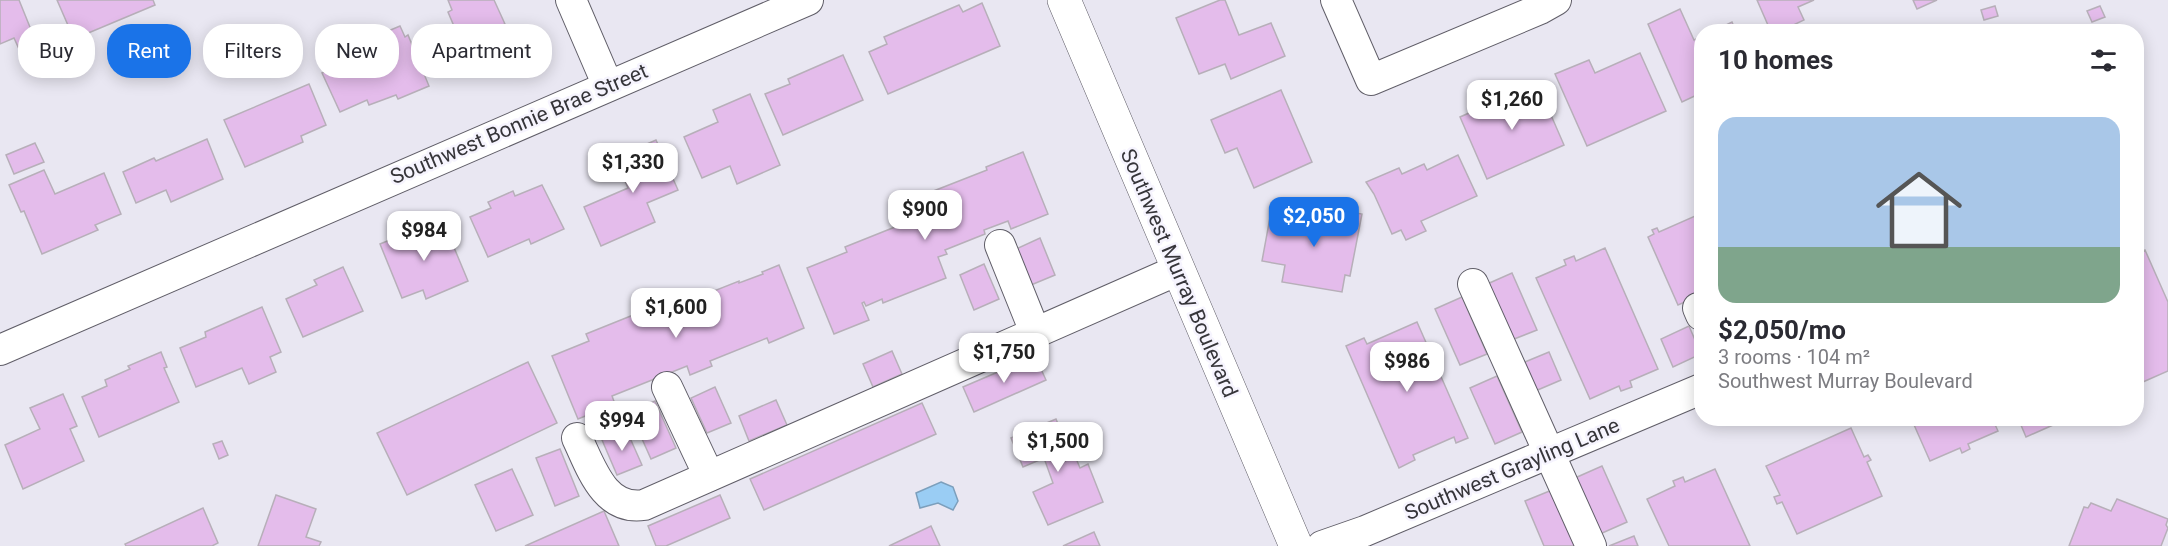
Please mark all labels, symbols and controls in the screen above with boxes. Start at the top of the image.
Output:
chip: Buy [18,24,95,78]
chip: Rent [107,24,191,78]
chip: Filters [203,24,303,78]
chip: New [315,24,399,78]
chip: Apartment [411,24,552,78]
icon: filters [2087,44,2120,77]
text: 10 homes [1718,45,1833,75]
street label: Southwest Bonnie Brae Street [387,59,651,189]
pin: $1,260 [1463,80,1561,131]
text: $1,260 [1481,87,1543,111]
pin: $1,330 [584,143,682,194]
street label: Southwest Murray Boulevard [1116,145,1242,401]
text: $1,330 [602,150,664,174]
icon: home [1865,156,1973,264]
pin: $900 [889,190,961,241]
text: $900 [902,197,948,221]
pin: $2,050 [1265,197,1363,248]
text: $2,050 [1283,204,1345,228]
pin: $984 [388,211,460,262]
text: $984 [401,218,447,242]
pin: $1,600 [627,288,725,339]
text: $1,600 [645,295,707,319]
text: $2,050/mo [1718,315,1846,345]
pin: $1,750 [955,333,1053,384]
text: $1,750 [973,340,1035,364]
pin: $986 [1371,342,1443,393]
text: 3 rooms · 104 m² [1718,345,1870,369]
text: $986 [1384,349,1430,373]
text: Southwest Murray Boulevard [1718,369,1973,393]
pin: $994 [586,401,658,452]
text: $994 [599,408,645,432]
street label: Southwest Grayling Lane [1401,413,1623,525]
pin: $1,500 [1009,422,1107,473]
text: $1,500 [1027,429,1089,453]

